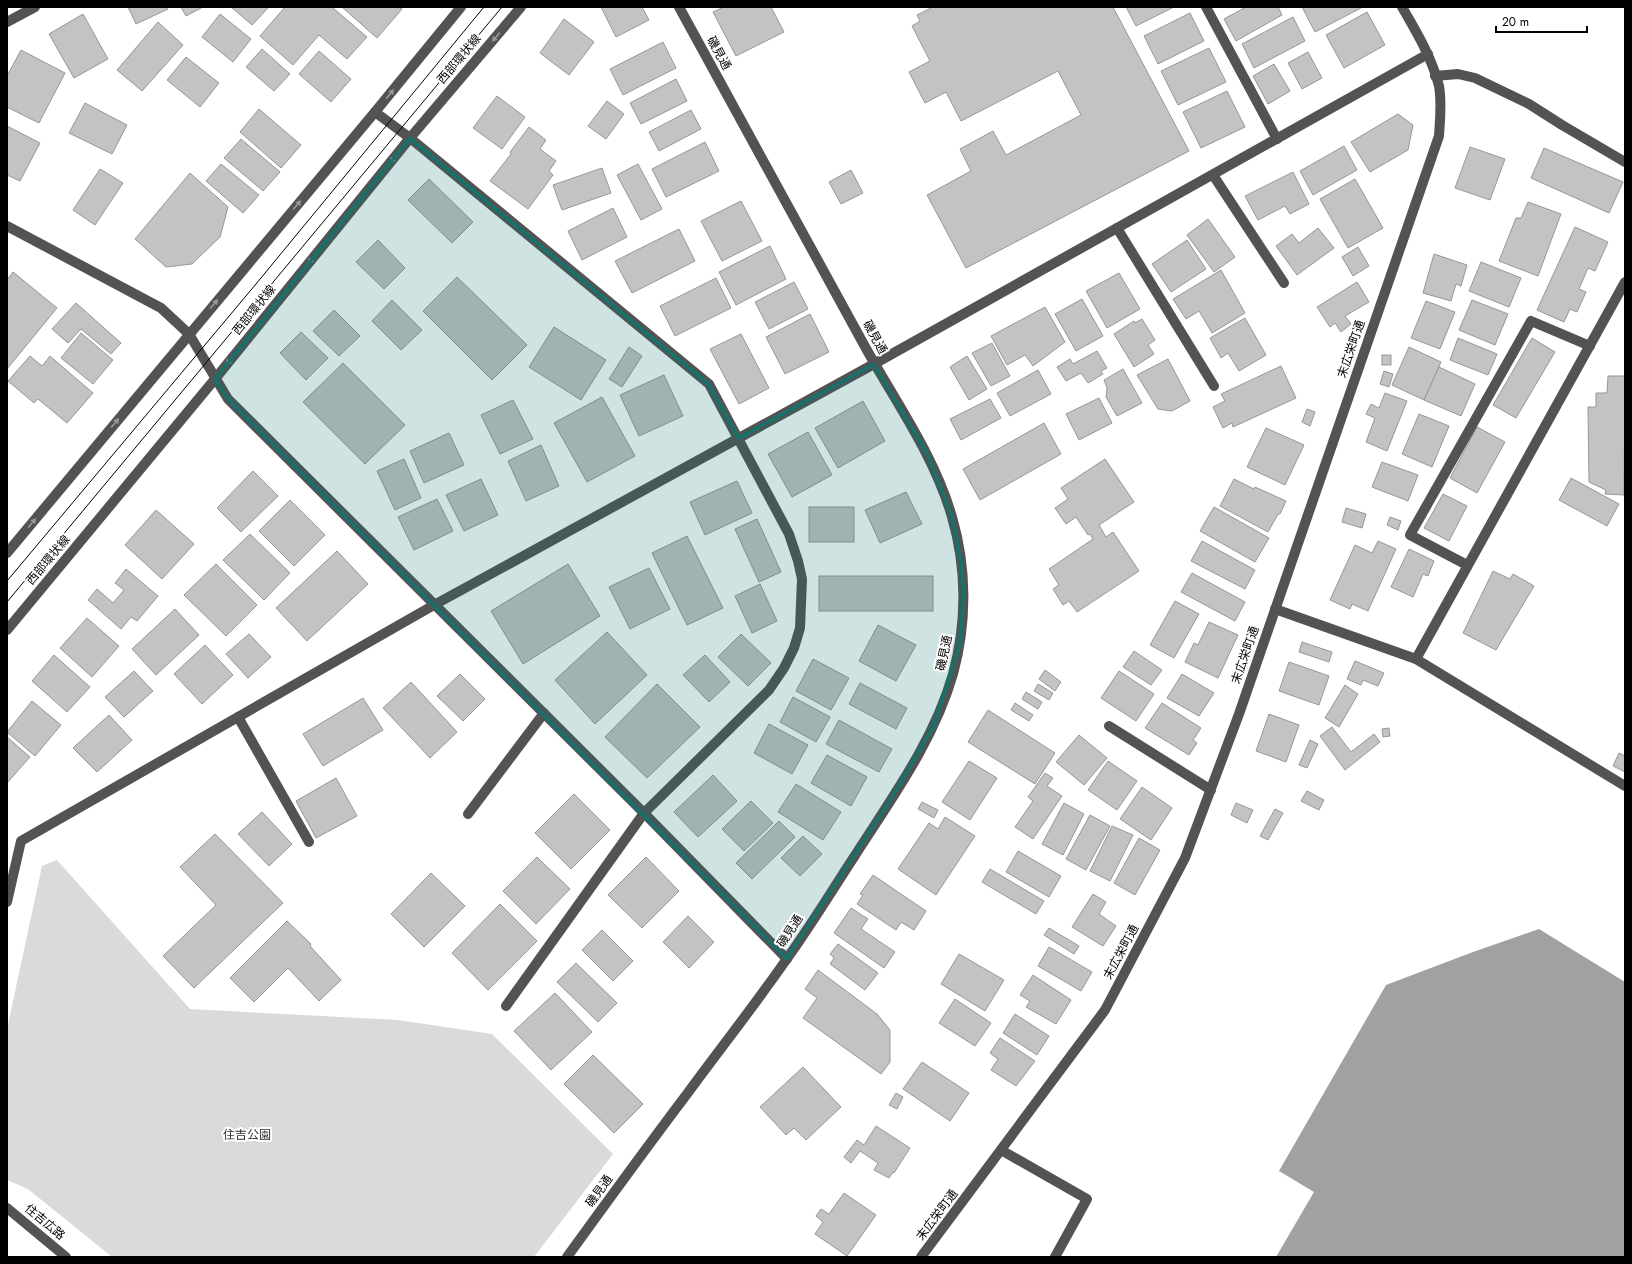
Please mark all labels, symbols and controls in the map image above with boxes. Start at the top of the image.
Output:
scale bar [1496,8,1587,34]
text: 20 m [1502,13,1529,31]
street label: 西部環状線 [433,30,485,88]
one-way arrow [491,31,500,42]
street label: 磯見通 [702,33,736,73]
one-way arrow [385,89,394,100]
one-way arrow [389,152,398,163]
one-way arrow [293,199,302,210]
one-way arrow [308,253,316,264]
street label: 西部環状線 [228,281,280,339]
one-way arrow [209,299,218,310]
street label: 磯見通 [858,317,892,357]
street label: 末広栄町通 [1333,318,1369,380]
one-way arrow [226,354,235,365]
one-way arrow [110,418,119,429]
one-way arrow [27,518,36,529]
street label: 西部環状線 [22,531,74,589]
street label: 末広栄町通 [1227,624,1263,686]
street label: 磯見通 [931,634,957,672]
street label: 磯見通 [773,911,807,951]
street label: 末広栄町通 [1099,921,1143,983]
park label: 住吉公園 [223,1126,271,1144]
street label: 磯見通 [581,1171,617,1211]
street label: 末広栄町通 [912,1186,962,1244]
street label: 住吉広路 [21,1200,69,1244]

